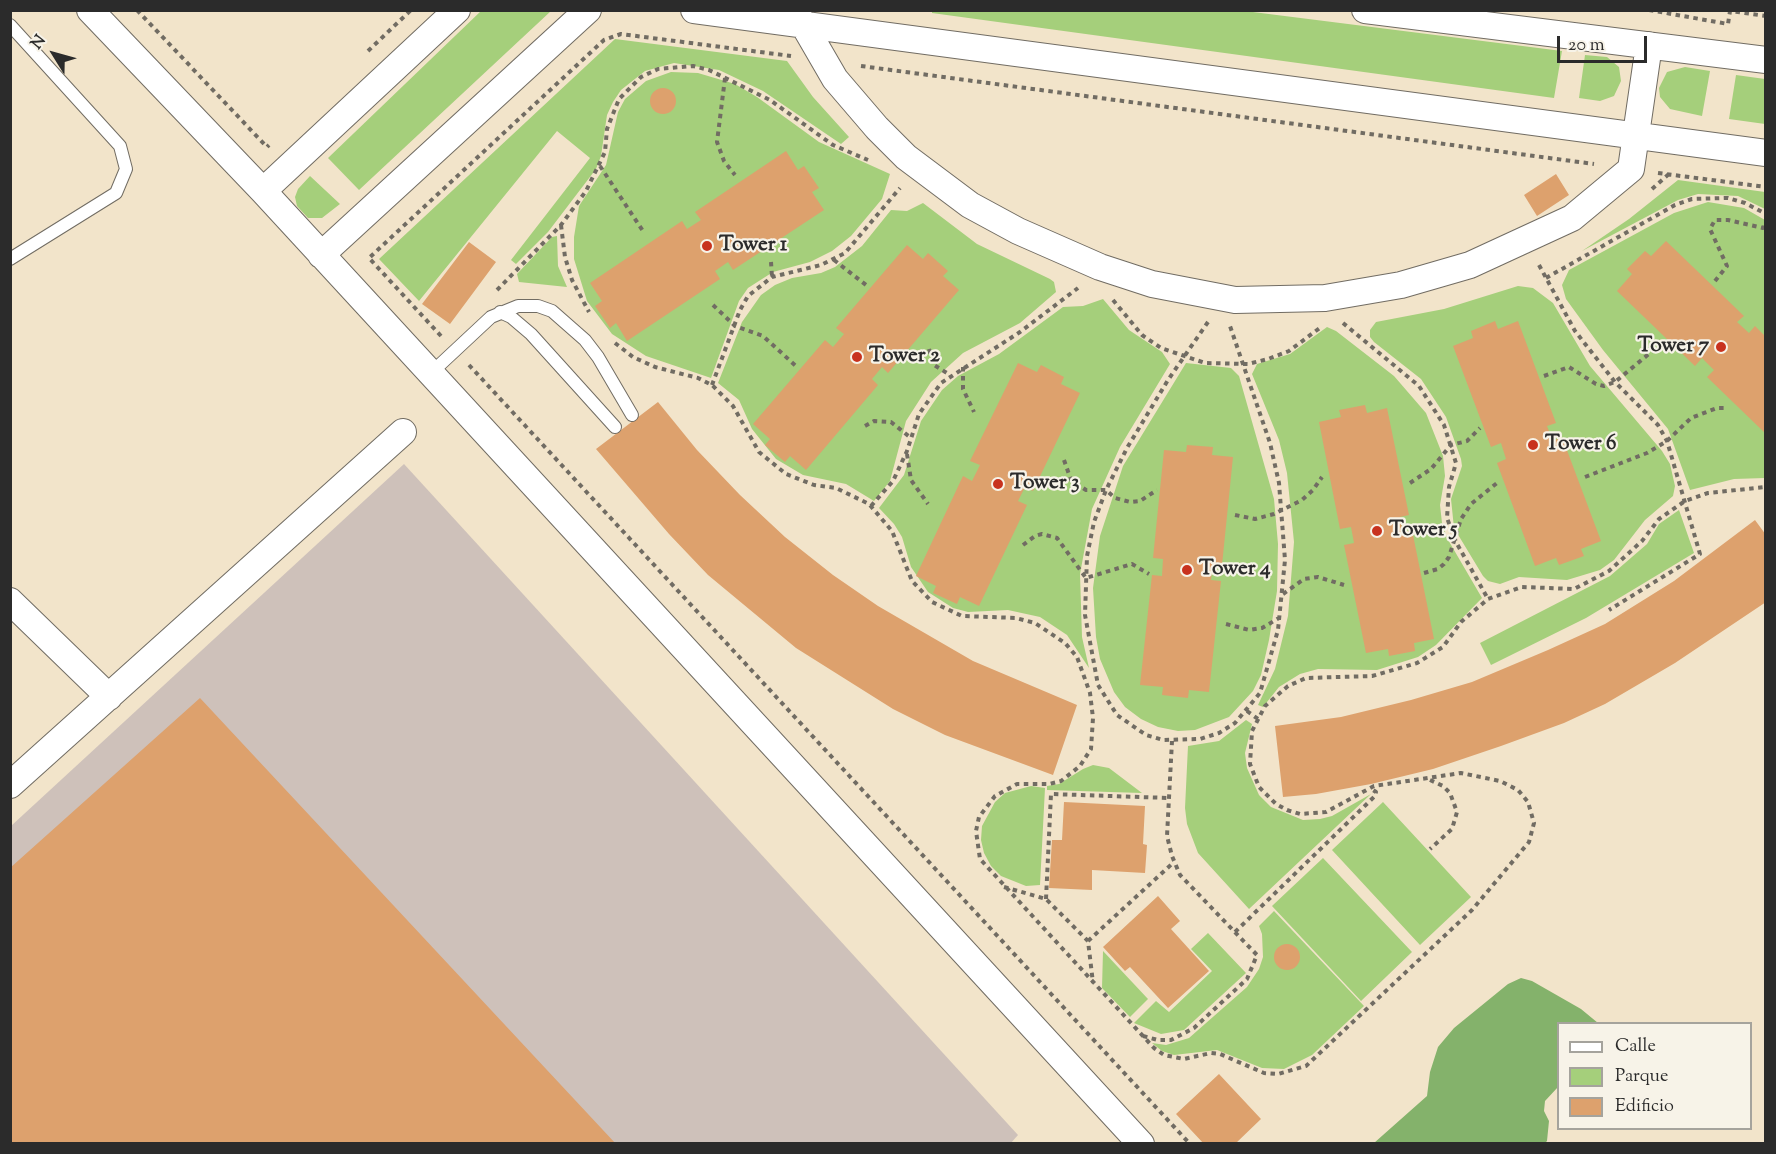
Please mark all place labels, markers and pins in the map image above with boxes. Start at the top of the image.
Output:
place label: Tower 1 [719,233,787,259]
marker: Tower 1 [700,239,714,253]
place label: Tower 7 [1637,334,1709,360]
marker: Tower 7 [1714,340,1728,354]
place label: Tower 2 [869,344,940,370]
marker: Tower 2 [850,350,864,364]
place label: Tower 6 [1545,432,1616,458]
marker: Tower 6 [1526,438,1540,452]
place label: Tower 3 [1010,471,1080,497]
marker: Tower 3 [991,477,1005,491]
place label: Tower 5 [1389,518,1457,544]
marker: Tower 5 [1370,524,1384,538]
place label: Tower 4 [1199,557,1271,583]
marker: Tower 4 [1180,563,1194,577]

